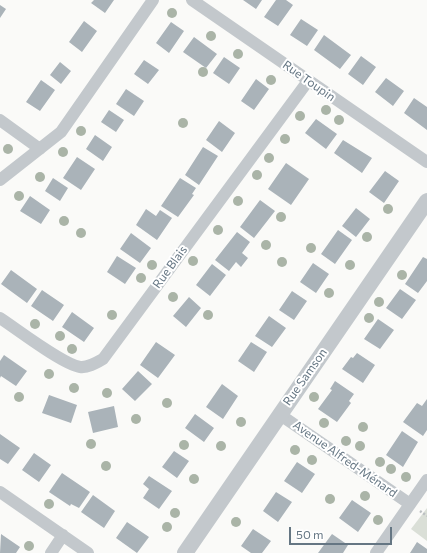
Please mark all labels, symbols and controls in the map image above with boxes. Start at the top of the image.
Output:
street label: Rue Toupin [280,58,338,104]
street label: Rue Blais [150,243,190,291]
street label: Rue Samson [280,346,330,408]
street label: Avenue Alfred-Ménard [290,418,400,500]
scale bar [291,519,394,545]
text: 50 m [296,527,324,541]

